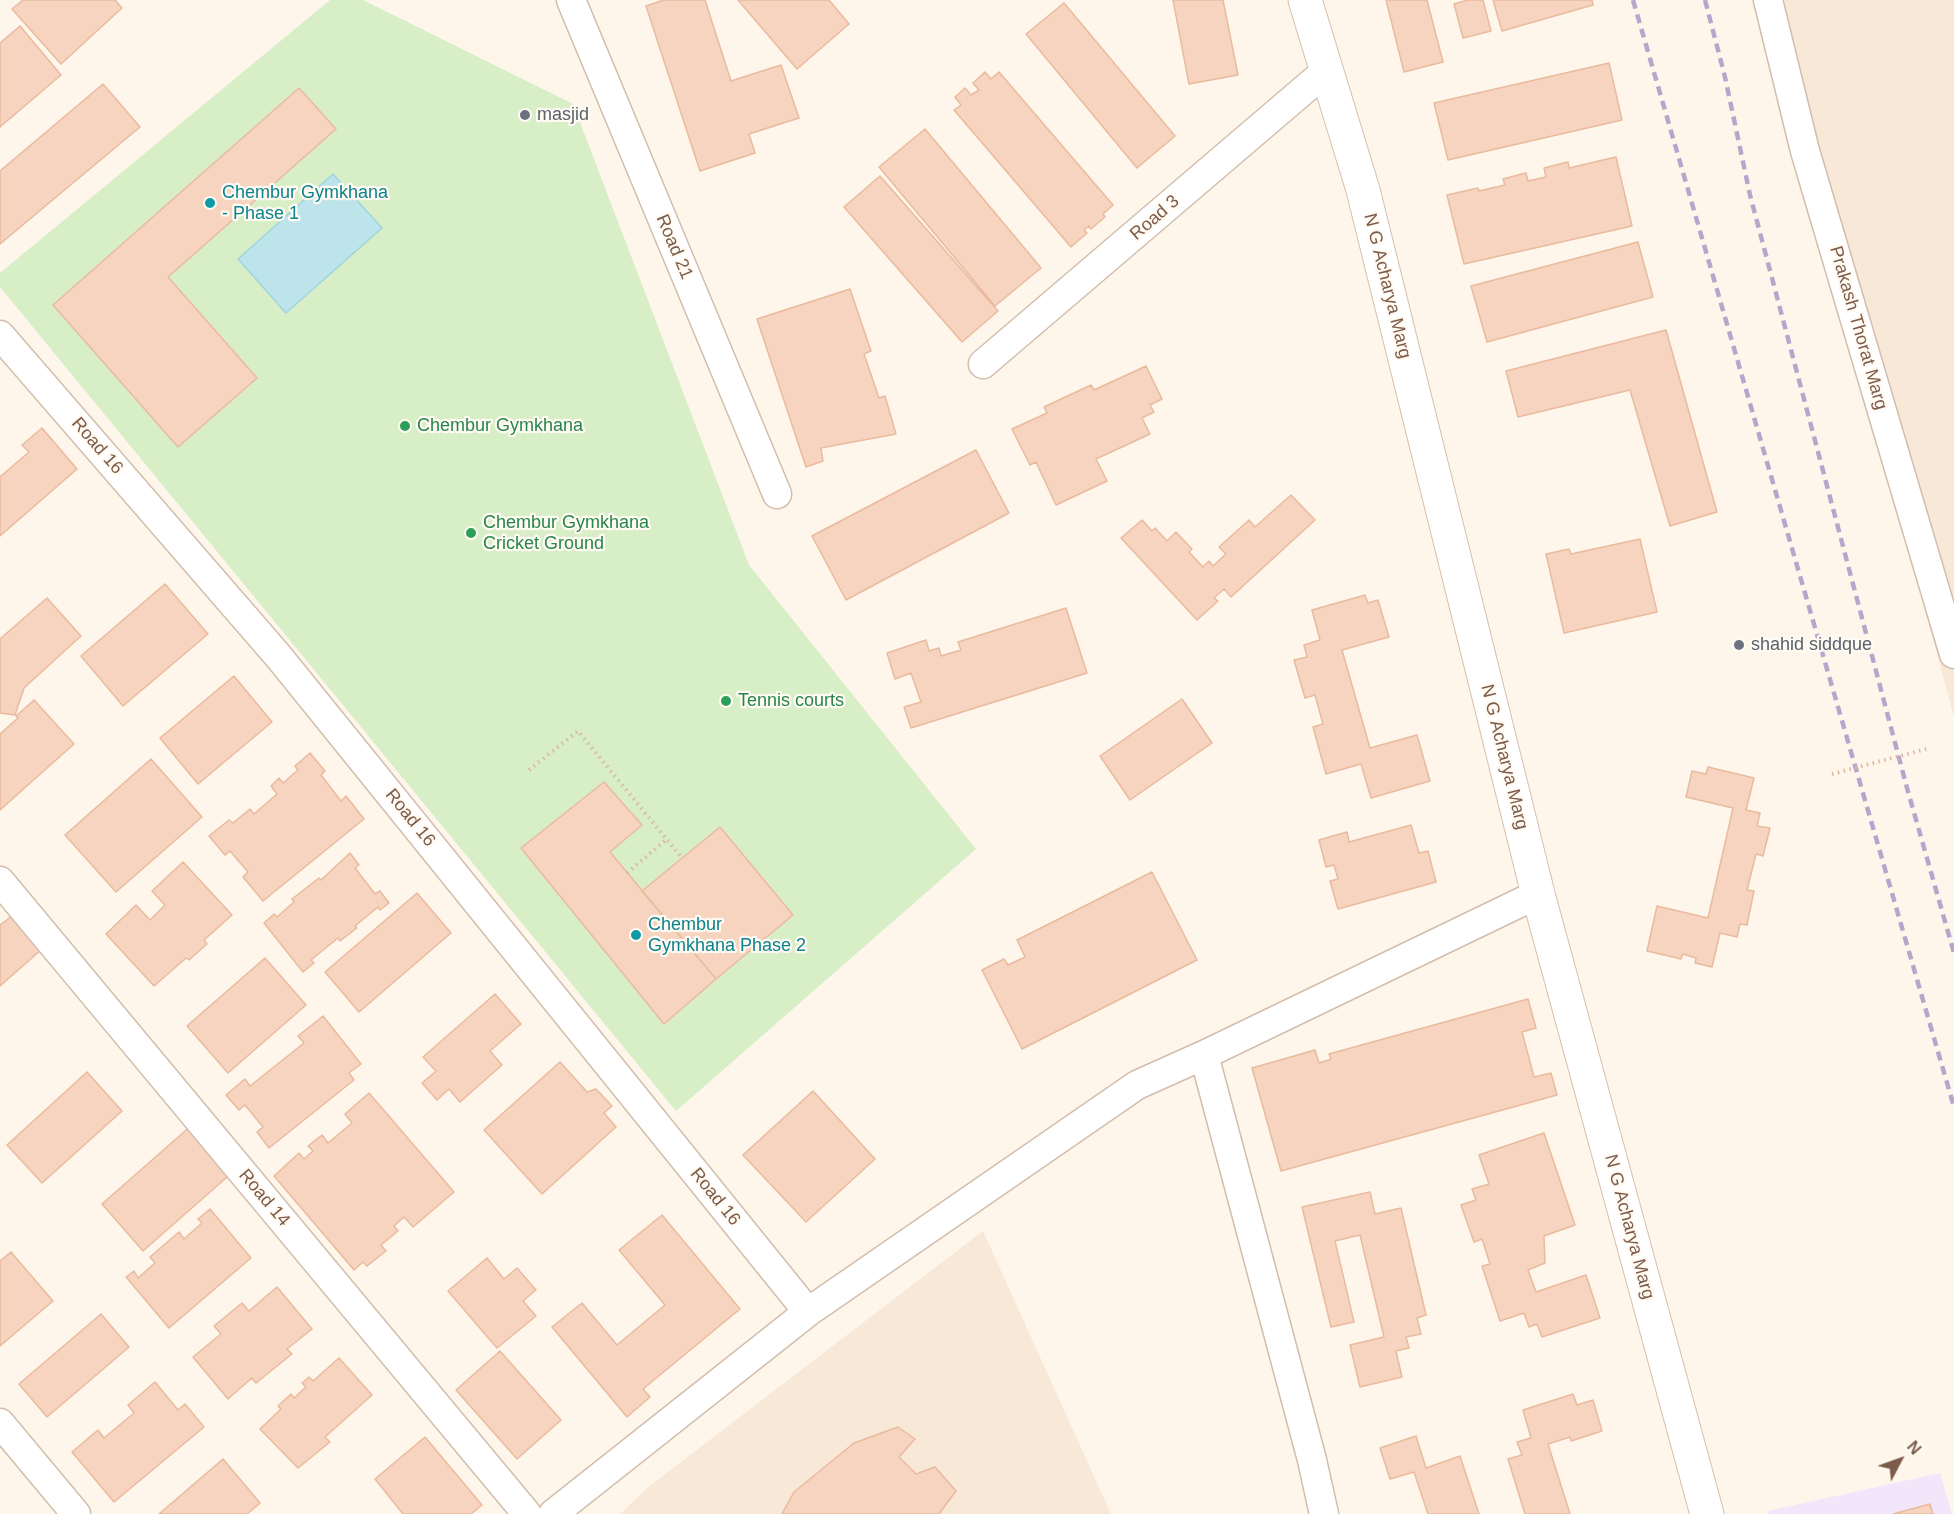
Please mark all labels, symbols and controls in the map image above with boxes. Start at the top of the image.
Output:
place label: masjid [537,104,589,126]
marker: masjid [518,108,532,122]
place label: Chembur Gymkhana - Phase 1 [222,182,388,224]
street label: Road 3 [1126,191,1184,245]
marker: Chembur Gymkhana - Phase 1 [203,196,217,210]
street label: Road 21 [651,211,697,283]
street label: N G Acharya Marg [1358,211,1416,361]
street label: Prakash Thorat Marg [1824,244,1892,412]
street label: Road 16 [67,413,127,479]
place label: Chembur Gymkhana [417,415,583,437]
marker: Chembur Gymkhana [398,419,412,433]
place label: Chembur Gymkhana Cricket Ground [483,512,649,554]
marker: Chembur Gymkhana Cricket Ground [464,526,478,540]
place label: shahid siddque [1751,634,1872,656]
marker: shahid siddque [1732,638,1746,652]
street label: N G Acharya Marg [1475,682,1533,832]
place label: Tennis courts [738,690,844,712]
marker: Tennis courts [719,694,733,708]
street label: Road 16 [380,785,440,851]
place label: Chembur Gymkhana Phase 2 [648,914,806,956]
marker: Chembur Gymkhana Phase 2 [629,928,643,942]
street label: N G Acharya Marg [1599,1152,1659,1302]
street label: Road 16 [685,1164,745,1230]
street label: Road 14 [234,1165,294,1231]
north arrow [1870,1430,1930,1490]
text: N [1904,1438,1924,1458]

